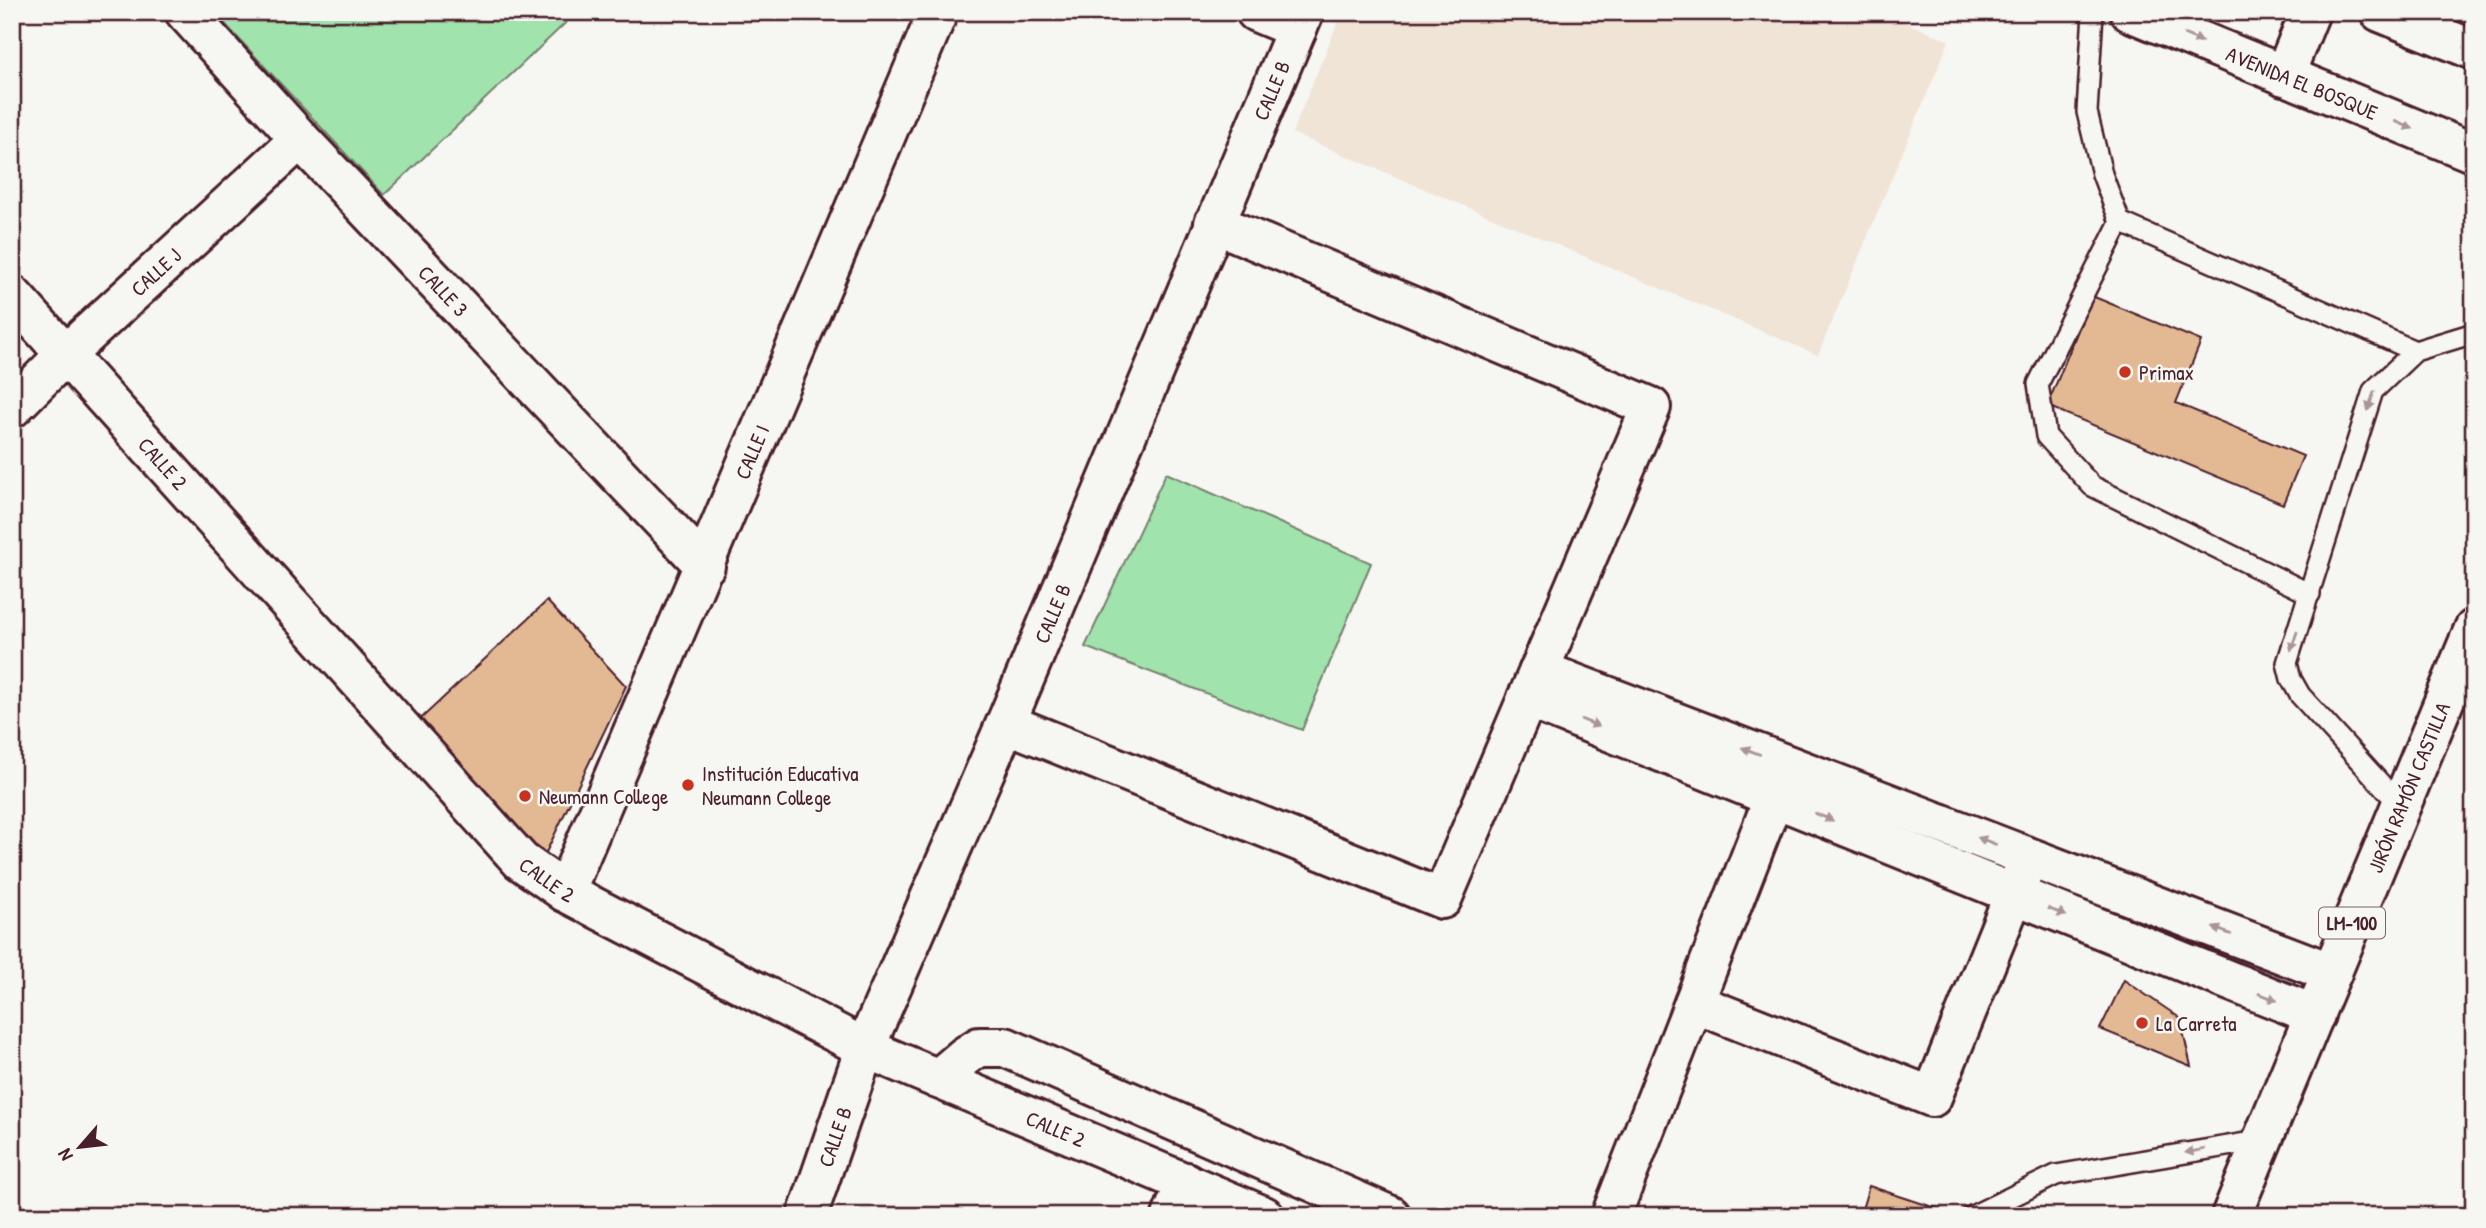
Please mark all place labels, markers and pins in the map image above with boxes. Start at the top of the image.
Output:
place label: Primax [2139,358,2194,387]
marker: Primax [2117,364,2133,380]
place label: Institución Educativa Neumann College [702,759,859,812]
marker: Institución Educativa Neumann College [680,777,696,793]
place label: Neumann College [539,782,668,811]
marker: Neumann College [517,788,533,804]
place label: La Carreta [2156,1009,2237,1038]
marker: La Carreta [2134,1015,2150,1031]

